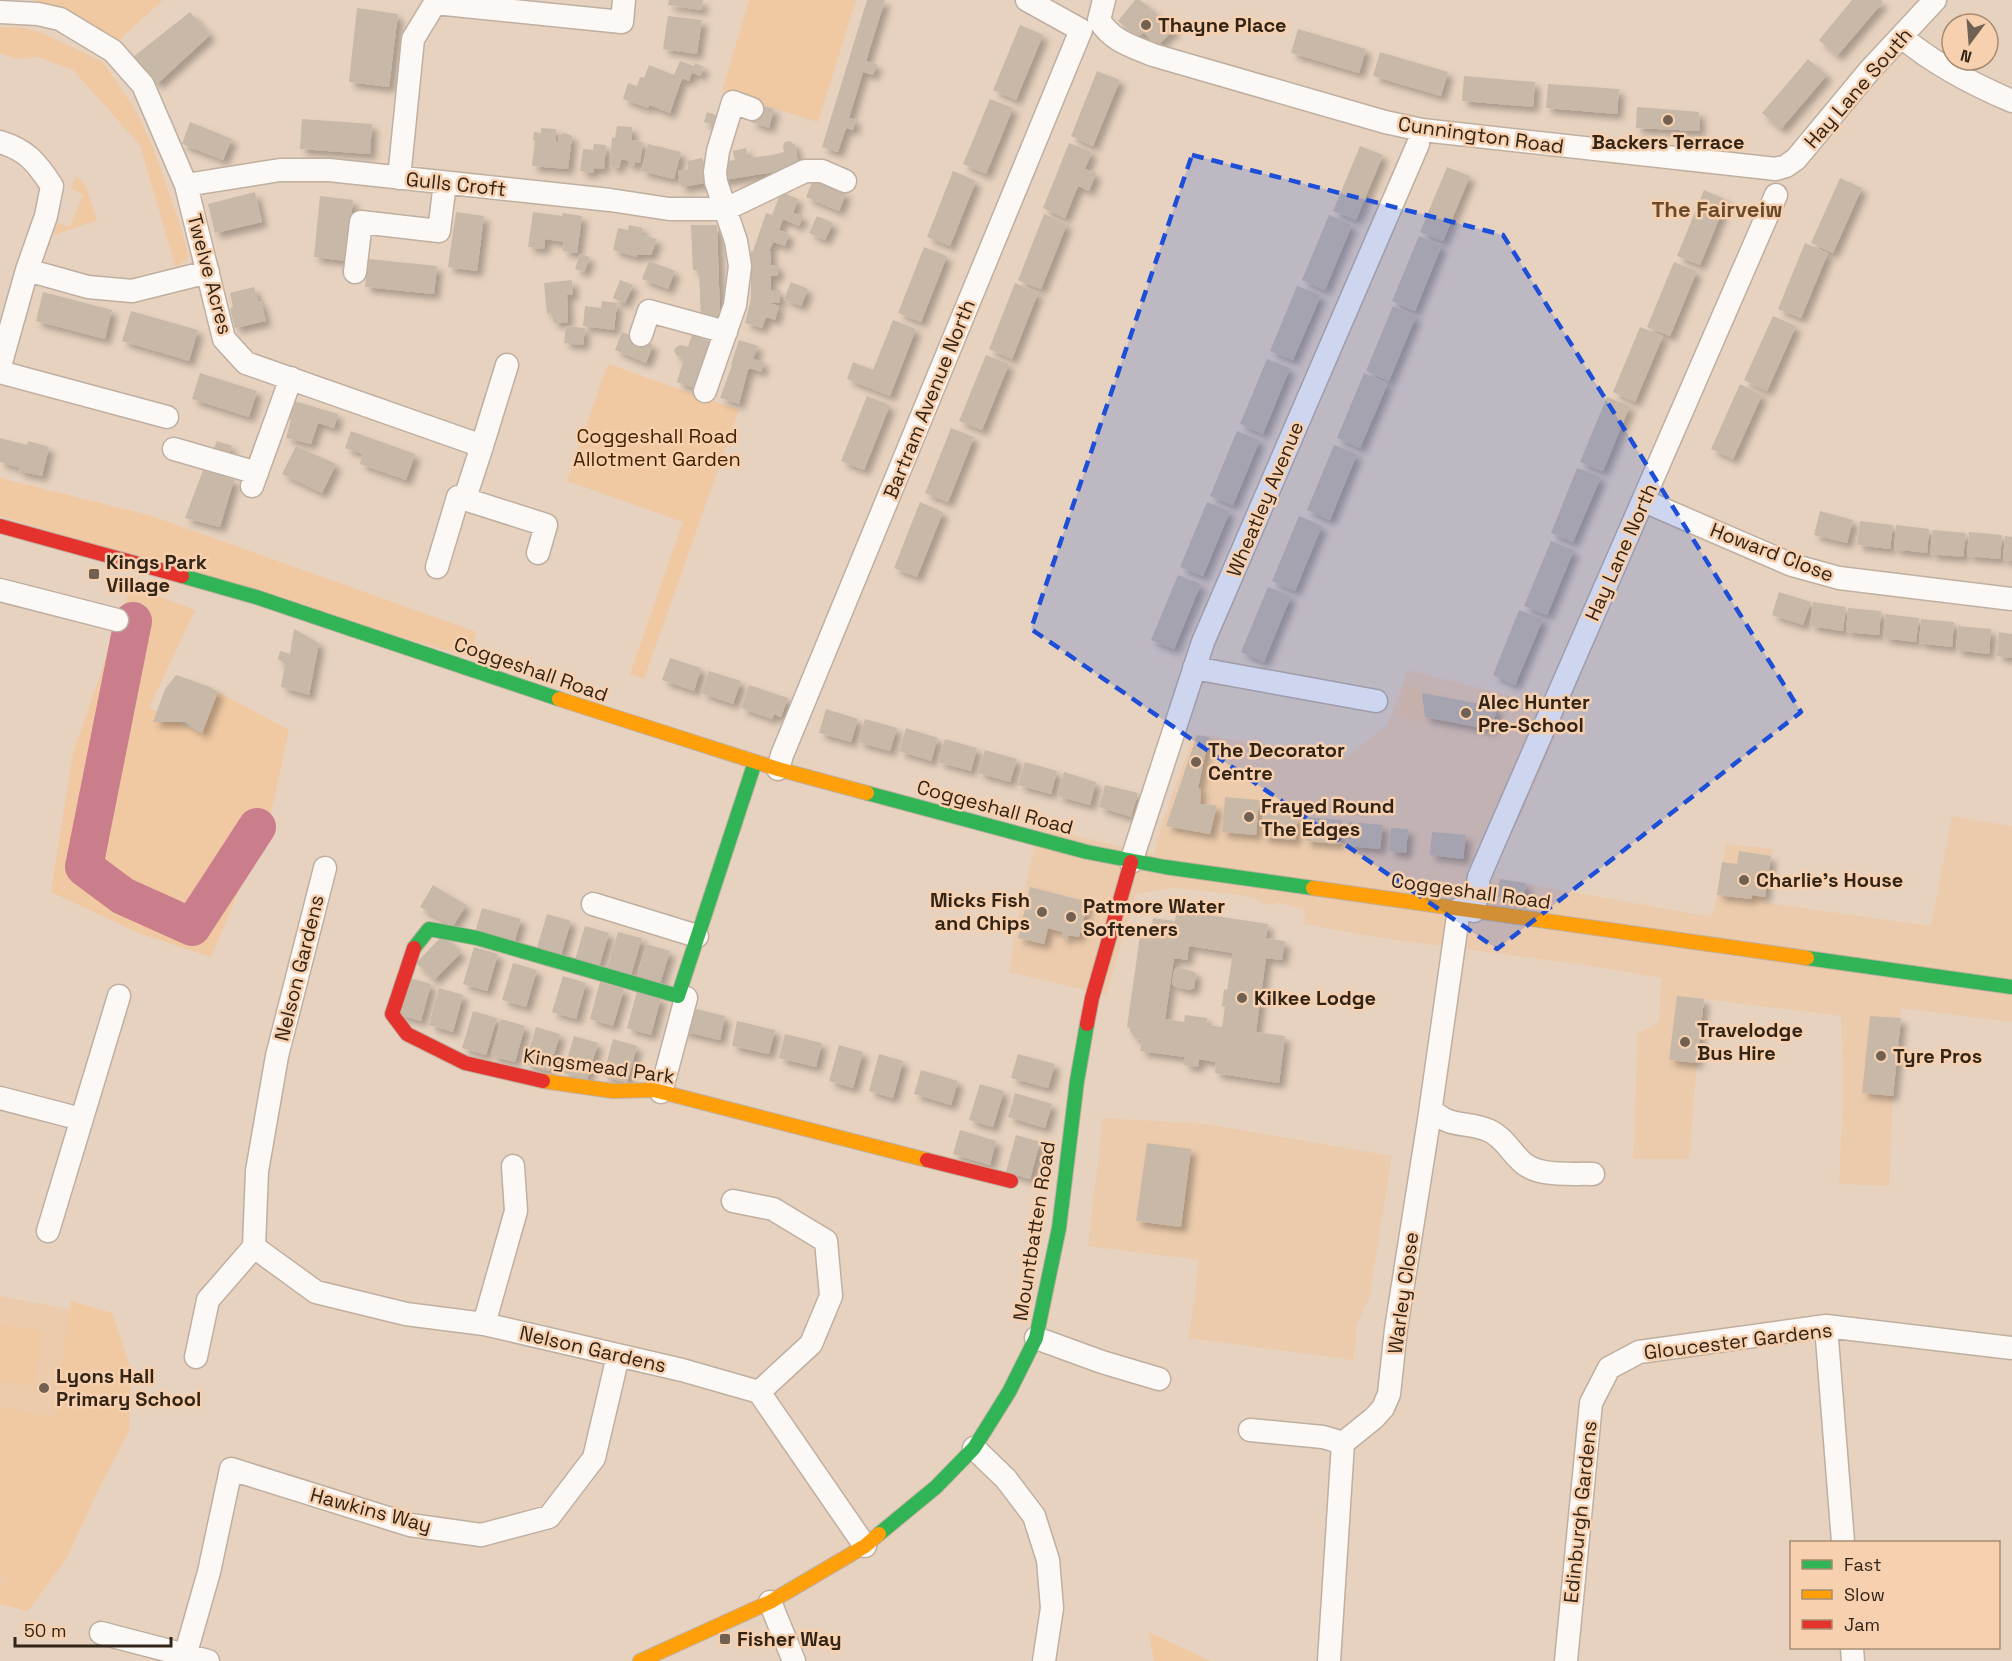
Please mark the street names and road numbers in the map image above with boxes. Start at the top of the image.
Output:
street label: Hay Lane South [1798,22,1918,154]
street label: Cunnington Road [1396,110,1566,160]
street label: Gulls Croft [405,166,507,202]
street label: Twelve Acres [181,211,239,337]
street label: Bartram Avenue North [877,296,981,502]
street label: Wheatley Avenue [1221,417,1309,581]
street label: Hay Lane North [1579,479,1663,625]
street label: Howard Close [1707,517,1837,587]
street label: Coggeshall Road [451,630,611,708]
street label: Coggeshall Road [914,774,1076,840]
street label: Coggeshall Road [1389,867,1553,915]
street label: Nelson Gardens [268,892,330,1044]
street label: Kingsmead Park [522,1043,677,1090]
street label: Mountbatten Road [1007,1139,1061,1323]
street label: Warley Close [1382,1230,1424,1356]
street label: Gloucester Gardens [1642,1317,1834,1365]
street label: Nelson Gardens [517,1319,669,1379]
street label: Edinburgh Gardens [1557,1420,1603,1604]
street label: Hawkins Way [307,1481,435,1539]

